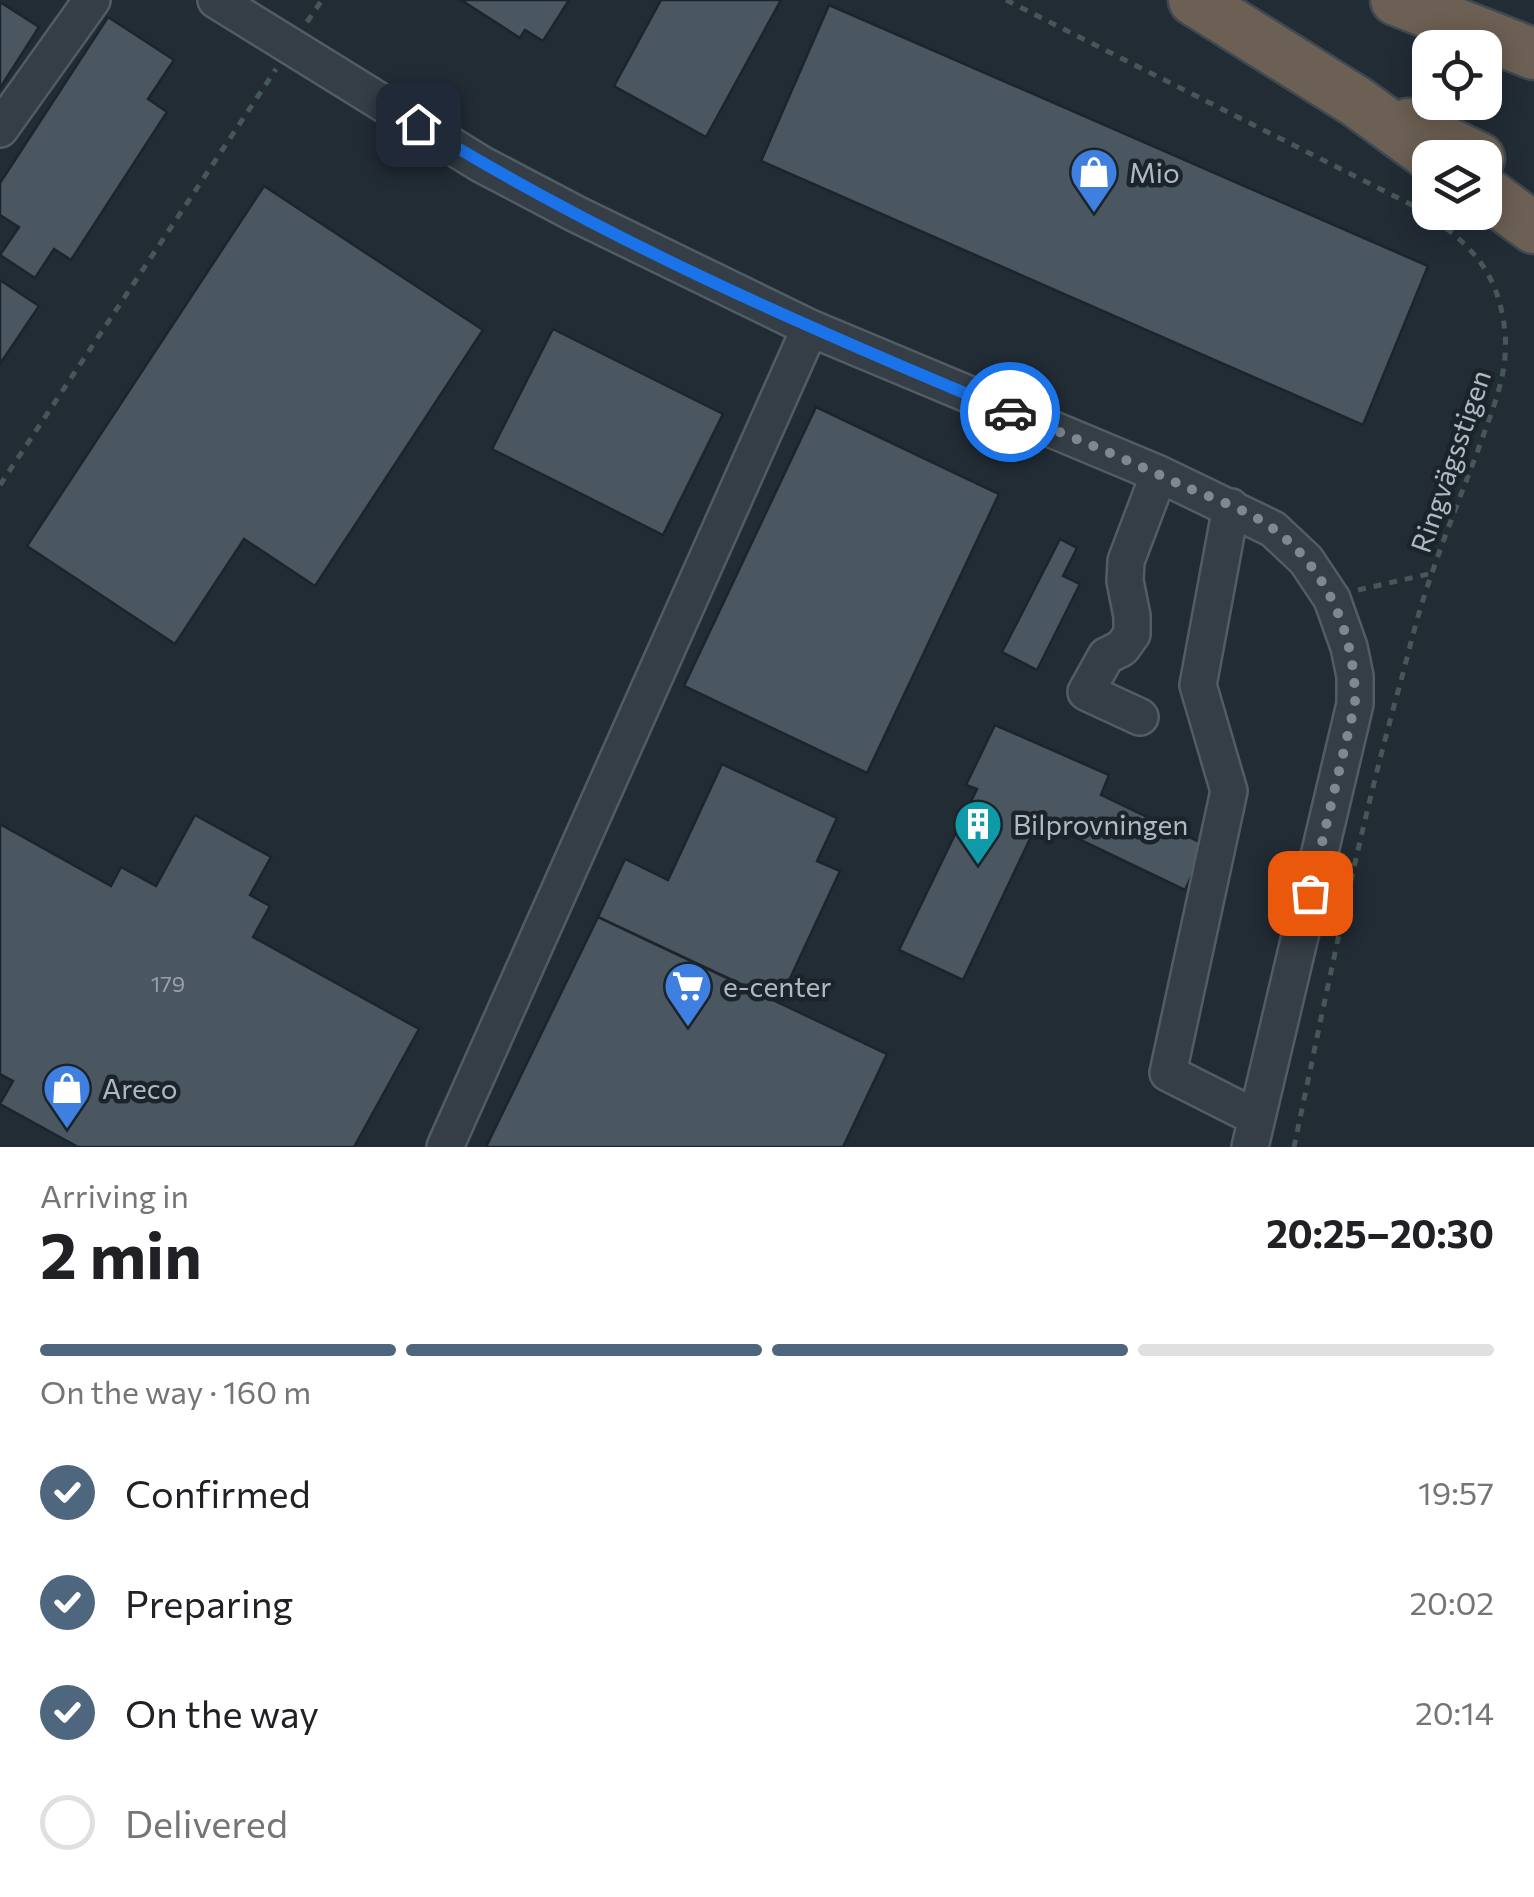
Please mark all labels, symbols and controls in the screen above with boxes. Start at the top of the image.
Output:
map controls [1412,30,1502,230]
button: locate [1412,30,1502,120]
pin [376,82,461,167]
icon: home [391,97,446,152]
button: layers [1412,140,1502,230]
shop icon: Mio [1068,146,1120,214]
place label: Mio [1129,155,1180,189]
courier [960,362,1060,462]
street label: Ringvägsstigen [1403,365,1497,557]
icon: car [983,385,1038,440]
building icon: Bilprovningen [952,798,1004,866]
place label: Bilprovningen [1013,807,1188,841]
pin [1268,851,1353,936]
icon: bag [1283,866,1338,921]
supermarket icon: e-center [662,960,714,1028]
place label: e-center [723,969,832,1003]
house number: 179 [151,970,185,997]
shop icon: Areco [41,1062,93,1130]
place label: Areco [102,1071,177,1105]
text: Arriving in [40,1175,189,1215]
text: 20:25–20:30 [1266,1209,1494,1256]
text: 2 min [40,1213,202,1292]
text: On the way · 160 m [40,1371,311,1411]
icon: check [40,1465,95,1520]
text: Confirmed [125,1469,311,1516]
text: 19:57 [1418,1472,1494,1512]
icon: check [40,1575,95,1630]
text: Preparing [125,1579,293,1626]
text: 20:02 [1409,1582,1494,1622]
icon: check [40,1685,95,1740]
text: On the way [125,1689,319,1736]
text: 20:14 [1415,1692,1494,1732]
text: Delivered [125,1799,288,1846]

